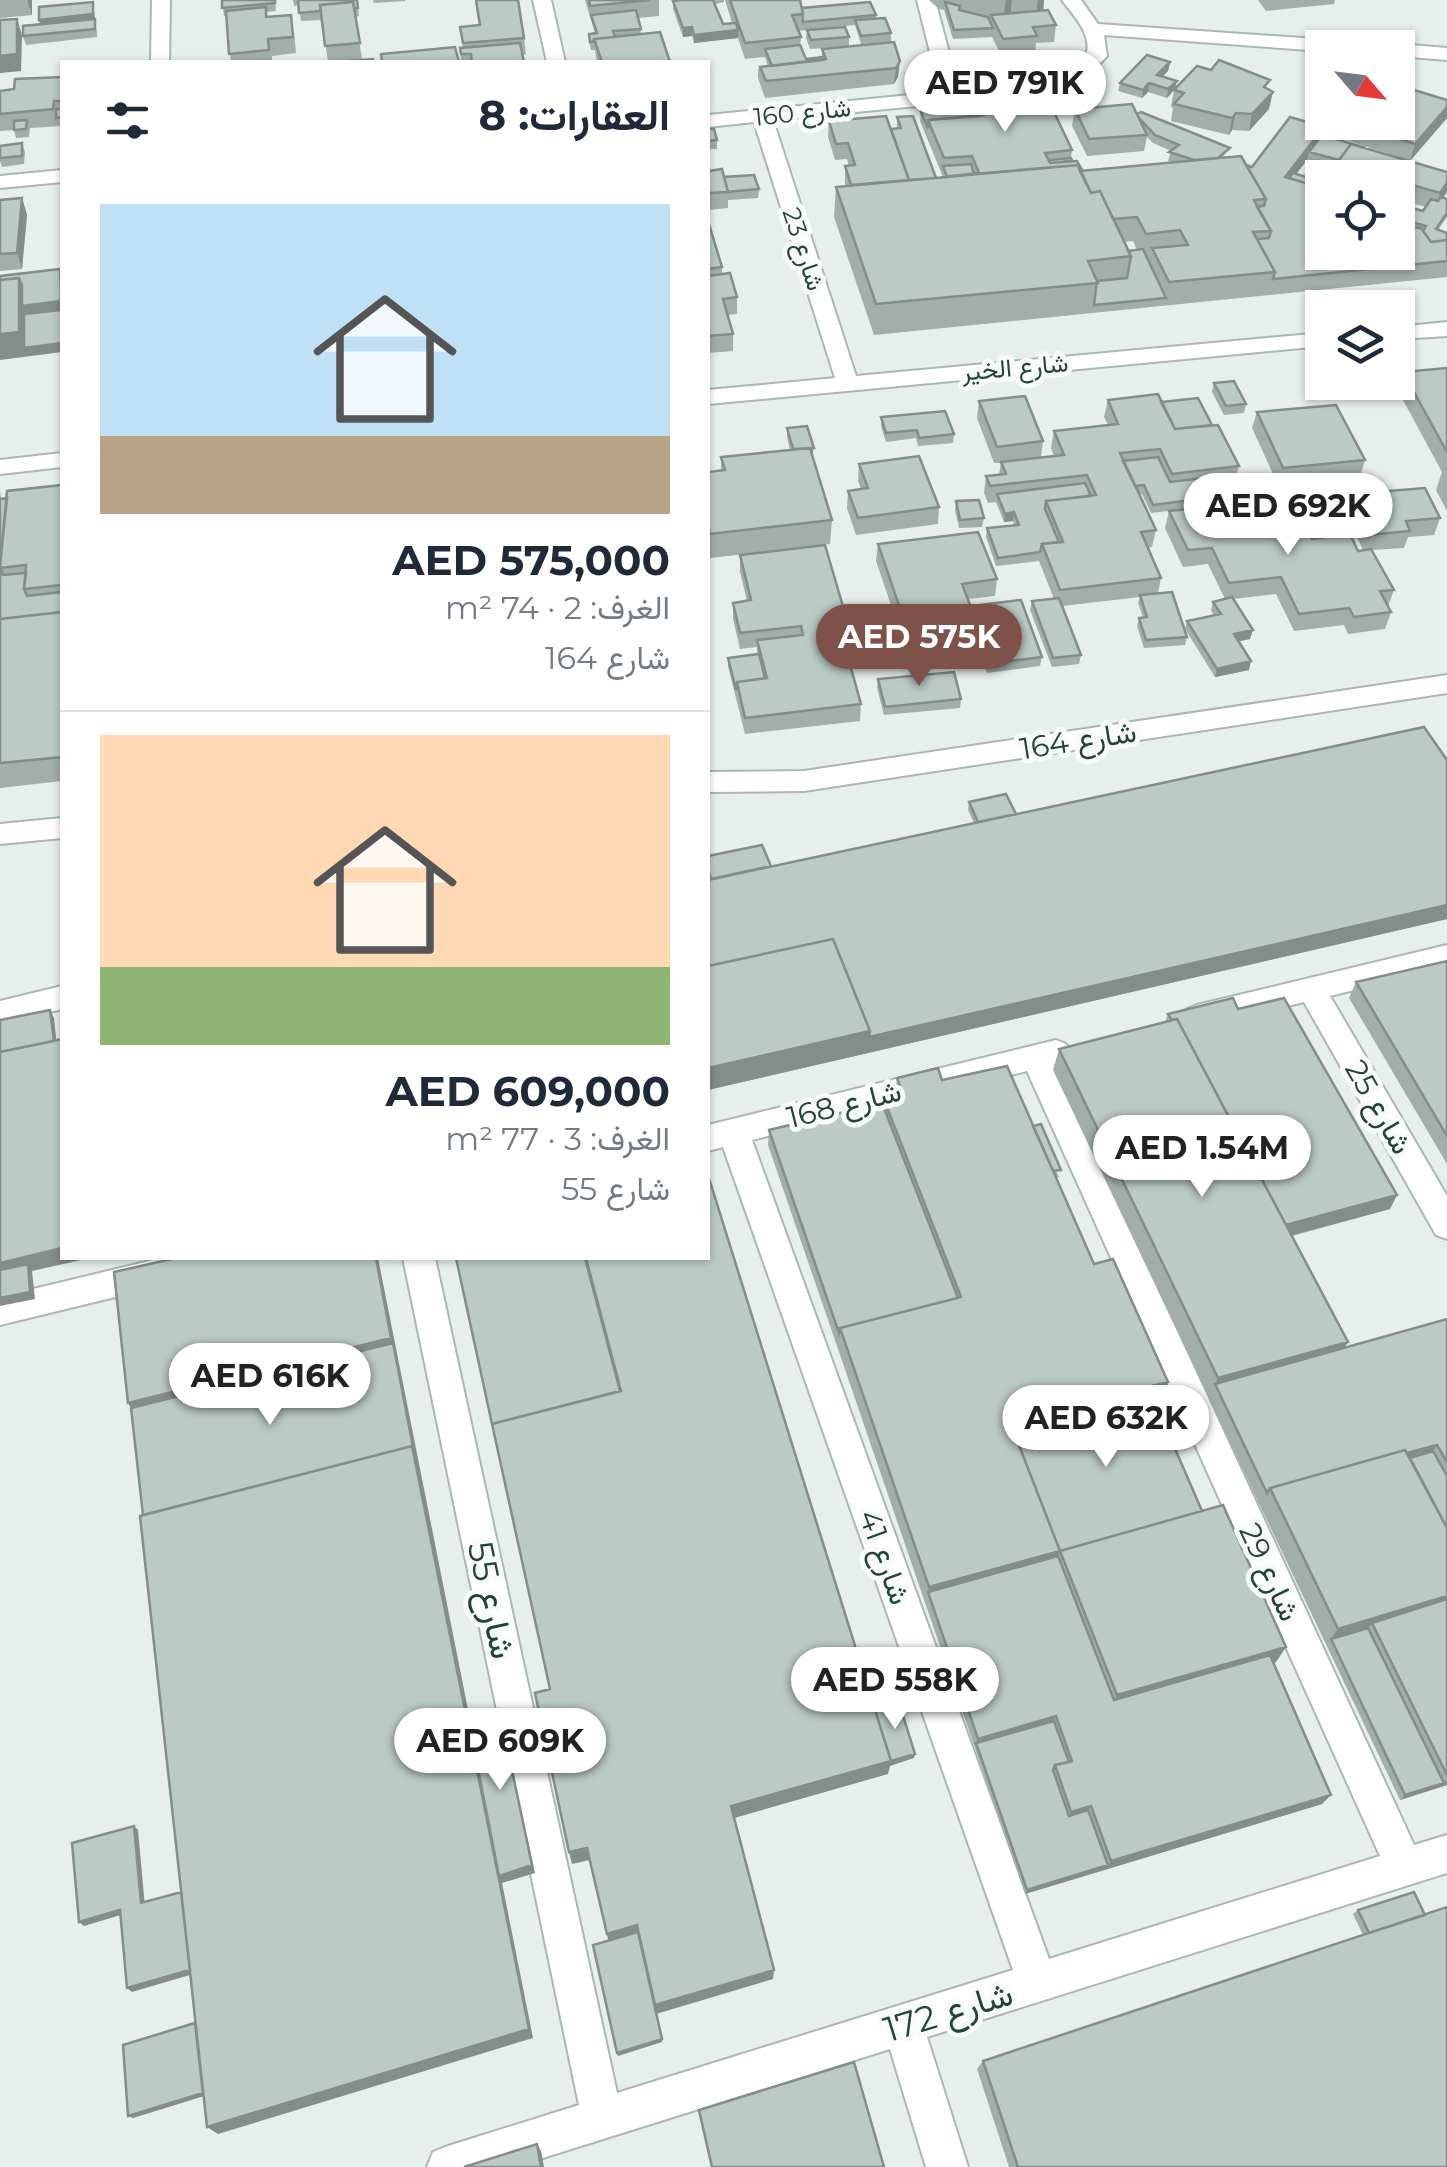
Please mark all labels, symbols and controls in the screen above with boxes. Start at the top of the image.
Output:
north arrow [1305,30,1415,140]
map controls [1305,30,1415,400]
pin: AED 791K [902,50,1108,135]
text: AED 791K [926,63,1084,102]
text: العقارات: 8 [479,89,670,141]
street label: شارع 160 [752,92,852,134]
icon: filters [100,93,155,148]
button: locate [1305,160,1415,270]
street label: شارع 23 [775,204,831,295]
icon: home [295,269,475,449]
button: layers [1305,290,1415,400]
street label: شارع الخير [960,347,1070,389]
pin: AED 692K [1185,473,1391,558]
text: AED 692K [1206,486,1370,525]
text: AED 575,000 [392,534,670,586]
text: الغرف: 2 · 74 m² [445,588,670,627]
pin: AED 575K [816,604,1022,689]
text: AED 575K [838,617,1000,656]
text: شارع 164 [545,638,670,677]
street label: شارع 164 [1017,713,1139,769]
icon: home [295,800,475,980]
street label: شارع 25 [1336,1053,1421,1162]
text: AED 609,000 [386,1065,670,1117]
street label: شارع 168 [783,1072,905,1138]
pin: AED 1.54M [1088,1115,1316,1200]
text: الغرف: 3 · 77 m² [445,1119,670,1158]
text: AED 1.54M [1115,1128,1289,1167]
text: شارع 55 [561,1169,670,1208]
pin: AED 616K [167,1343,373,1428]
text: AED 616K [191,1356,349,1395]
pin: AED 632K [1003,1385,1209,1470]
text: AED 632K [1024,1398,1188,1437]
street label: شارع 41 [849,1505,919,1610]
street label: شارع 29 [1230,1517,1309,1628]
street label: شارع 55 [456,1537,525,1663]
pin: AED 558K [792,1647,998,1732]
text: AED 558K [813,1660,977,1699]
pin: AED 609K [397,1708,603,1793]
text: AED 609K [416,1721,584,1760]
street label: شارع 172 [878,1971,1019,2054]

